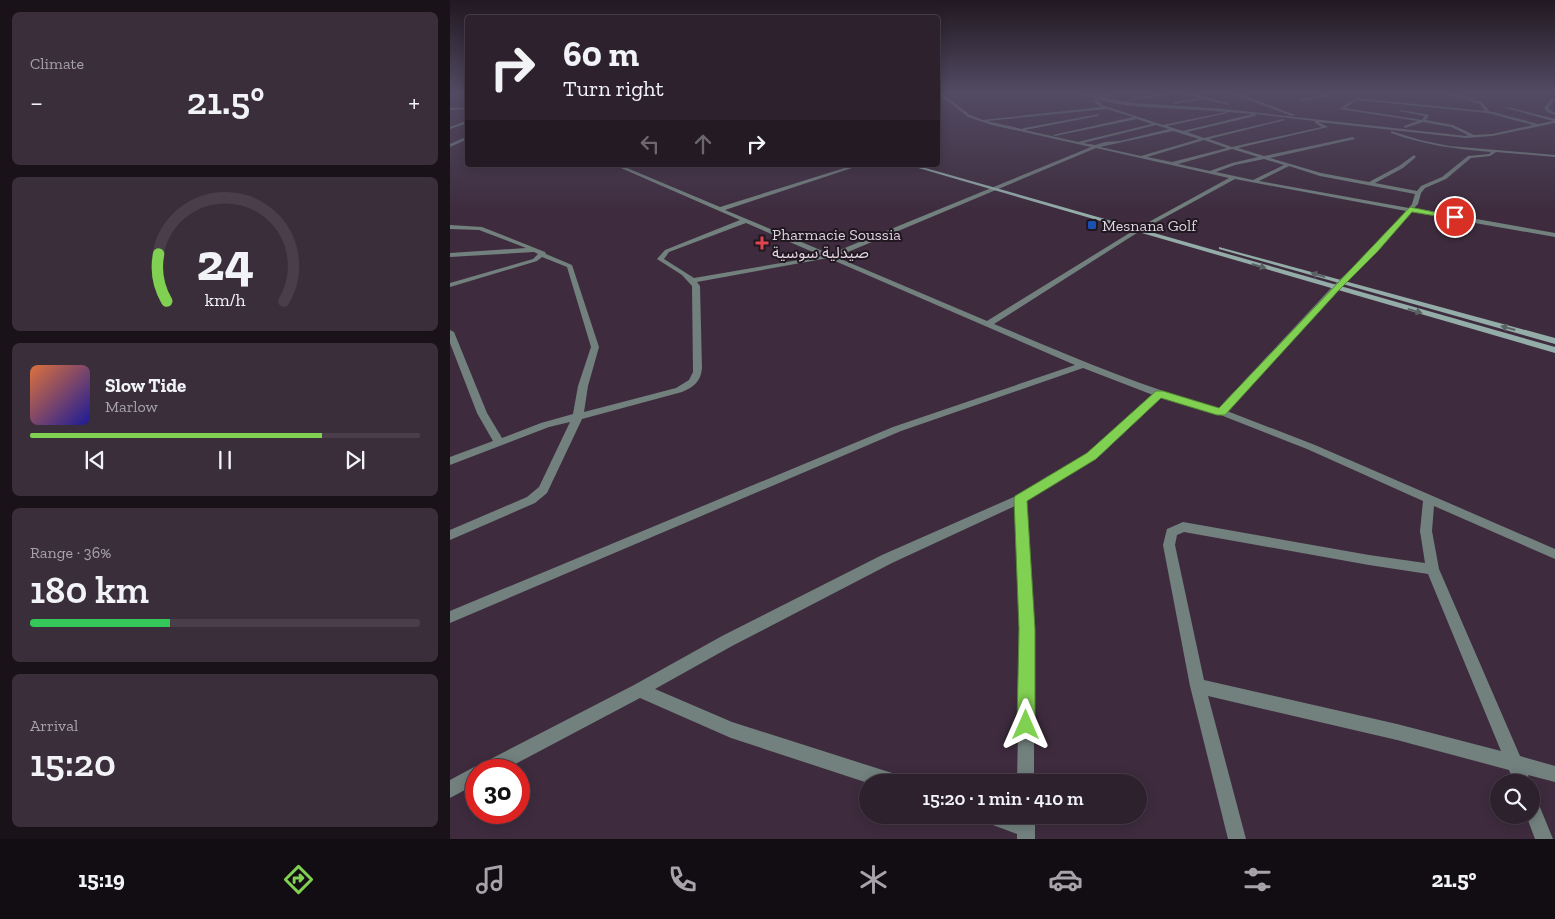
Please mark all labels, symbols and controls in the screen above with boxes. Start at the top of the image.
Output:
text: 60 m [563,33,639,75]
icon: right [480,35,545,100]
text: Climate [30,54,84,73]
text: Turn right [563,75,664,102]
text: 21.5° [187,78,264,124]
text: − [30,86,43,119]
text: + [408,86,420,119]
icon: left [636,130,664,158]
icon: ahead [689,130,717,158]
icon: right [742,130,770,158]
pin [1434,196,1476,238]
icon: arrive [1441,203,1469,231]
place label: Mesnana Golf [1102,216,1198,235]
marker: Mesnana Golf [1086,219,1098,231]
place label: Pharmacie Soussia صيدلية سوسية [772,225,901,262]
text: 24 [196,231,254,293]
marker: Pharmacie Soussia صيدلية سوسية [756,237,768,249]
one-way arrow [1252,262,1267,270]
one-way arrow [1310,270,1325,278]
text: km/h [205,289,245,311]
one-way arrow [1408,307,1423,315]
one-way arrow [1500,323,1515,331]
text: Slow Tide [105,374,186,397]
text: Marlow [105,397,158,416]
icon: previous [81,446,109,474]
icon: pause [211,446,239,474]
icon: next [341,446,369,474]
text: Range · 36% [30,543,111,562]
text: 180 km [30,567,149,613]
position arrow [999,698,1051,750]
text: Arrival [30,716,78,735]
text: 15:20 [30,740,116,786]
speed limit sign: 30 [465,759,530,824]
map controls [1490,774,1540,824]
button: search [1490,774,1540,824]
text: 15:20 · 1 min · 410 m [923,787,1083,810]
icon: directions [281,862,316,897]
icon: music [473,862,508,897]
icon: phone [665,862,700,897]
icon: climate [856,862,891,897]
icon: car [1048,862,1083,897]
icon: filters [1240,862,1275,897]
text: 15:19 [78,866,125,893]
text: 21.5° [1431,866,1477,893]

